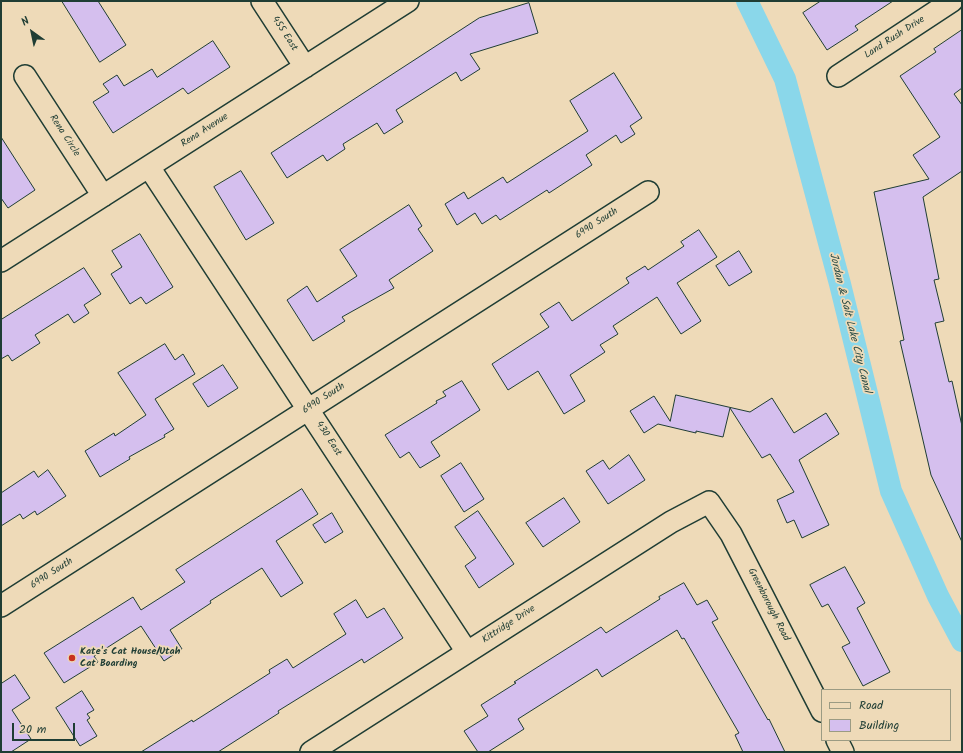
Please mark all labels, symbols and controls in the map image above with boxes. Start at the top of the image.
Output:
north arrow [12,12,52,52]
text: N [18,12,33,31]
street label: 455 East [268,14,300,54]
street label: Land Rush Drive [863,14,927,62]
street label: Rena Avenue [179,111,231,151]
street label: Rena Circle [46,113,82,159]
street label: 6990 South [574,206,620,242]
water label: Jordan & Salt Lake City Canal [825,252,873,394]
street label: 6990 South [301,381,347,417]
street label: 430 East [312,419,344,459]
street label: 6990 South [29,556,75,592]
street label: Greenborough Road [744,566,792,644]
street label: Kittridge Drive [480,603,538,647]
place label: Kate's Cat House/Utah Cat Boarding [80,646,180,670]
marker: Kate's Cat House/Utah Cat Boarding [67,653,77,663]
legend [821,689,951,741]
text: Road [859,696,883,715]
scale bar [14,715,77,741]
text: Building [859,716,899,735]
text: 20 m [19,720,46,739]

